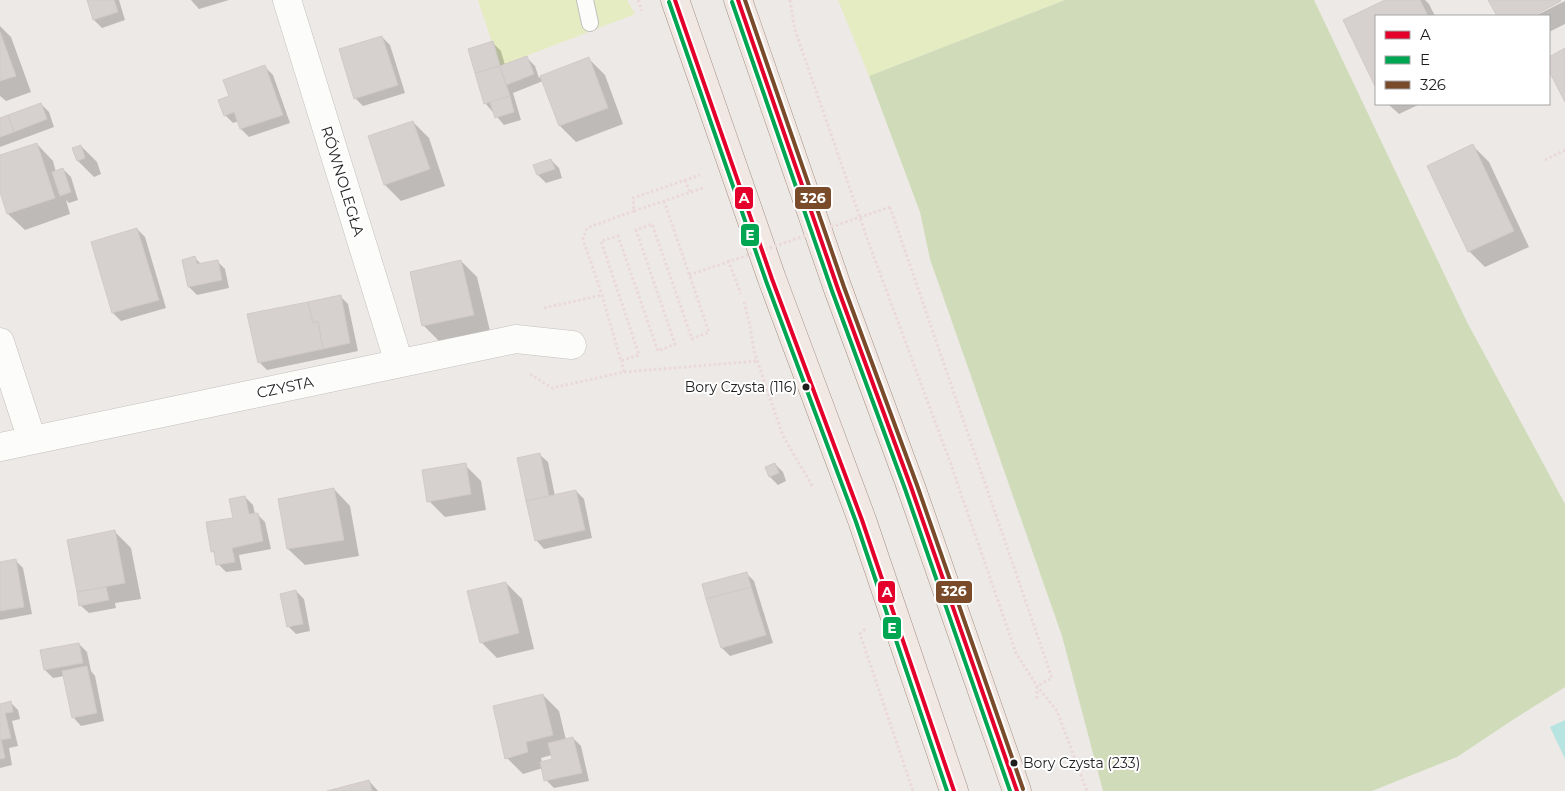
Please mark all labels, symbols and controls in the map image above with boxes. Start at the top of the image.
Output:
legend [1375,15,1550,105]
text: A [1420,25,1431,44]
text: E [1420,50,1430,69]
text: 326 [1420,75,1446,94]
street label: RÓWNOLEGŁA [317,124,369,239]
line badge: A [734,186,754,210]
line badge: 326 [794,186,832,210]
text: A [738,189,750,207]
text: 326 [799,189,826,207]
line badge: E [740,223,760,247]
text: E [745,226,755,244]
street label: CZYSTA [255,372,315,402]
place label: Bory Czysta (116) [685,378,797,396]
marker: Bory Czysta (116) [801,382,811,392]
line badge: A [877,580,896,604]
line badge: 326 [935,580,973,604]
text: 326 [940,582,967,600]
text: A [881,583,893,601]
line badge: E [882,616,902,640]
text: E [887,619,897,637]
place label: Bory Czysta (233) [1023,754,1140,772]
marker: Bory Czysta (233) [1009,758,1019,768]

